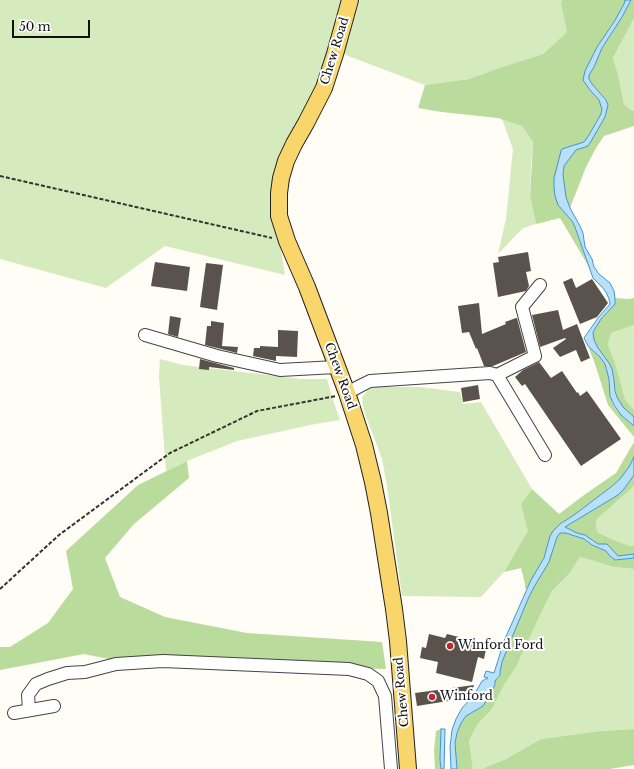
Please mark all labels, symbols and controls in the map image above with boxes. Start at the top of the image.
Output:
scale bar [14,12,92,38]
street label: Chew Road [318,15,352,87]
text: 50 m [19,19,51,34]
street label: Chew Road [321,341,359,411]
place label: Winford Ford [458,639,543,653]
marker: Winford Ford [445,641,455,651]
street label: Chew Road [392,656,412,728]
place label: Winford [440,690,493,704]
marker: Winford [427,692,437,702]

